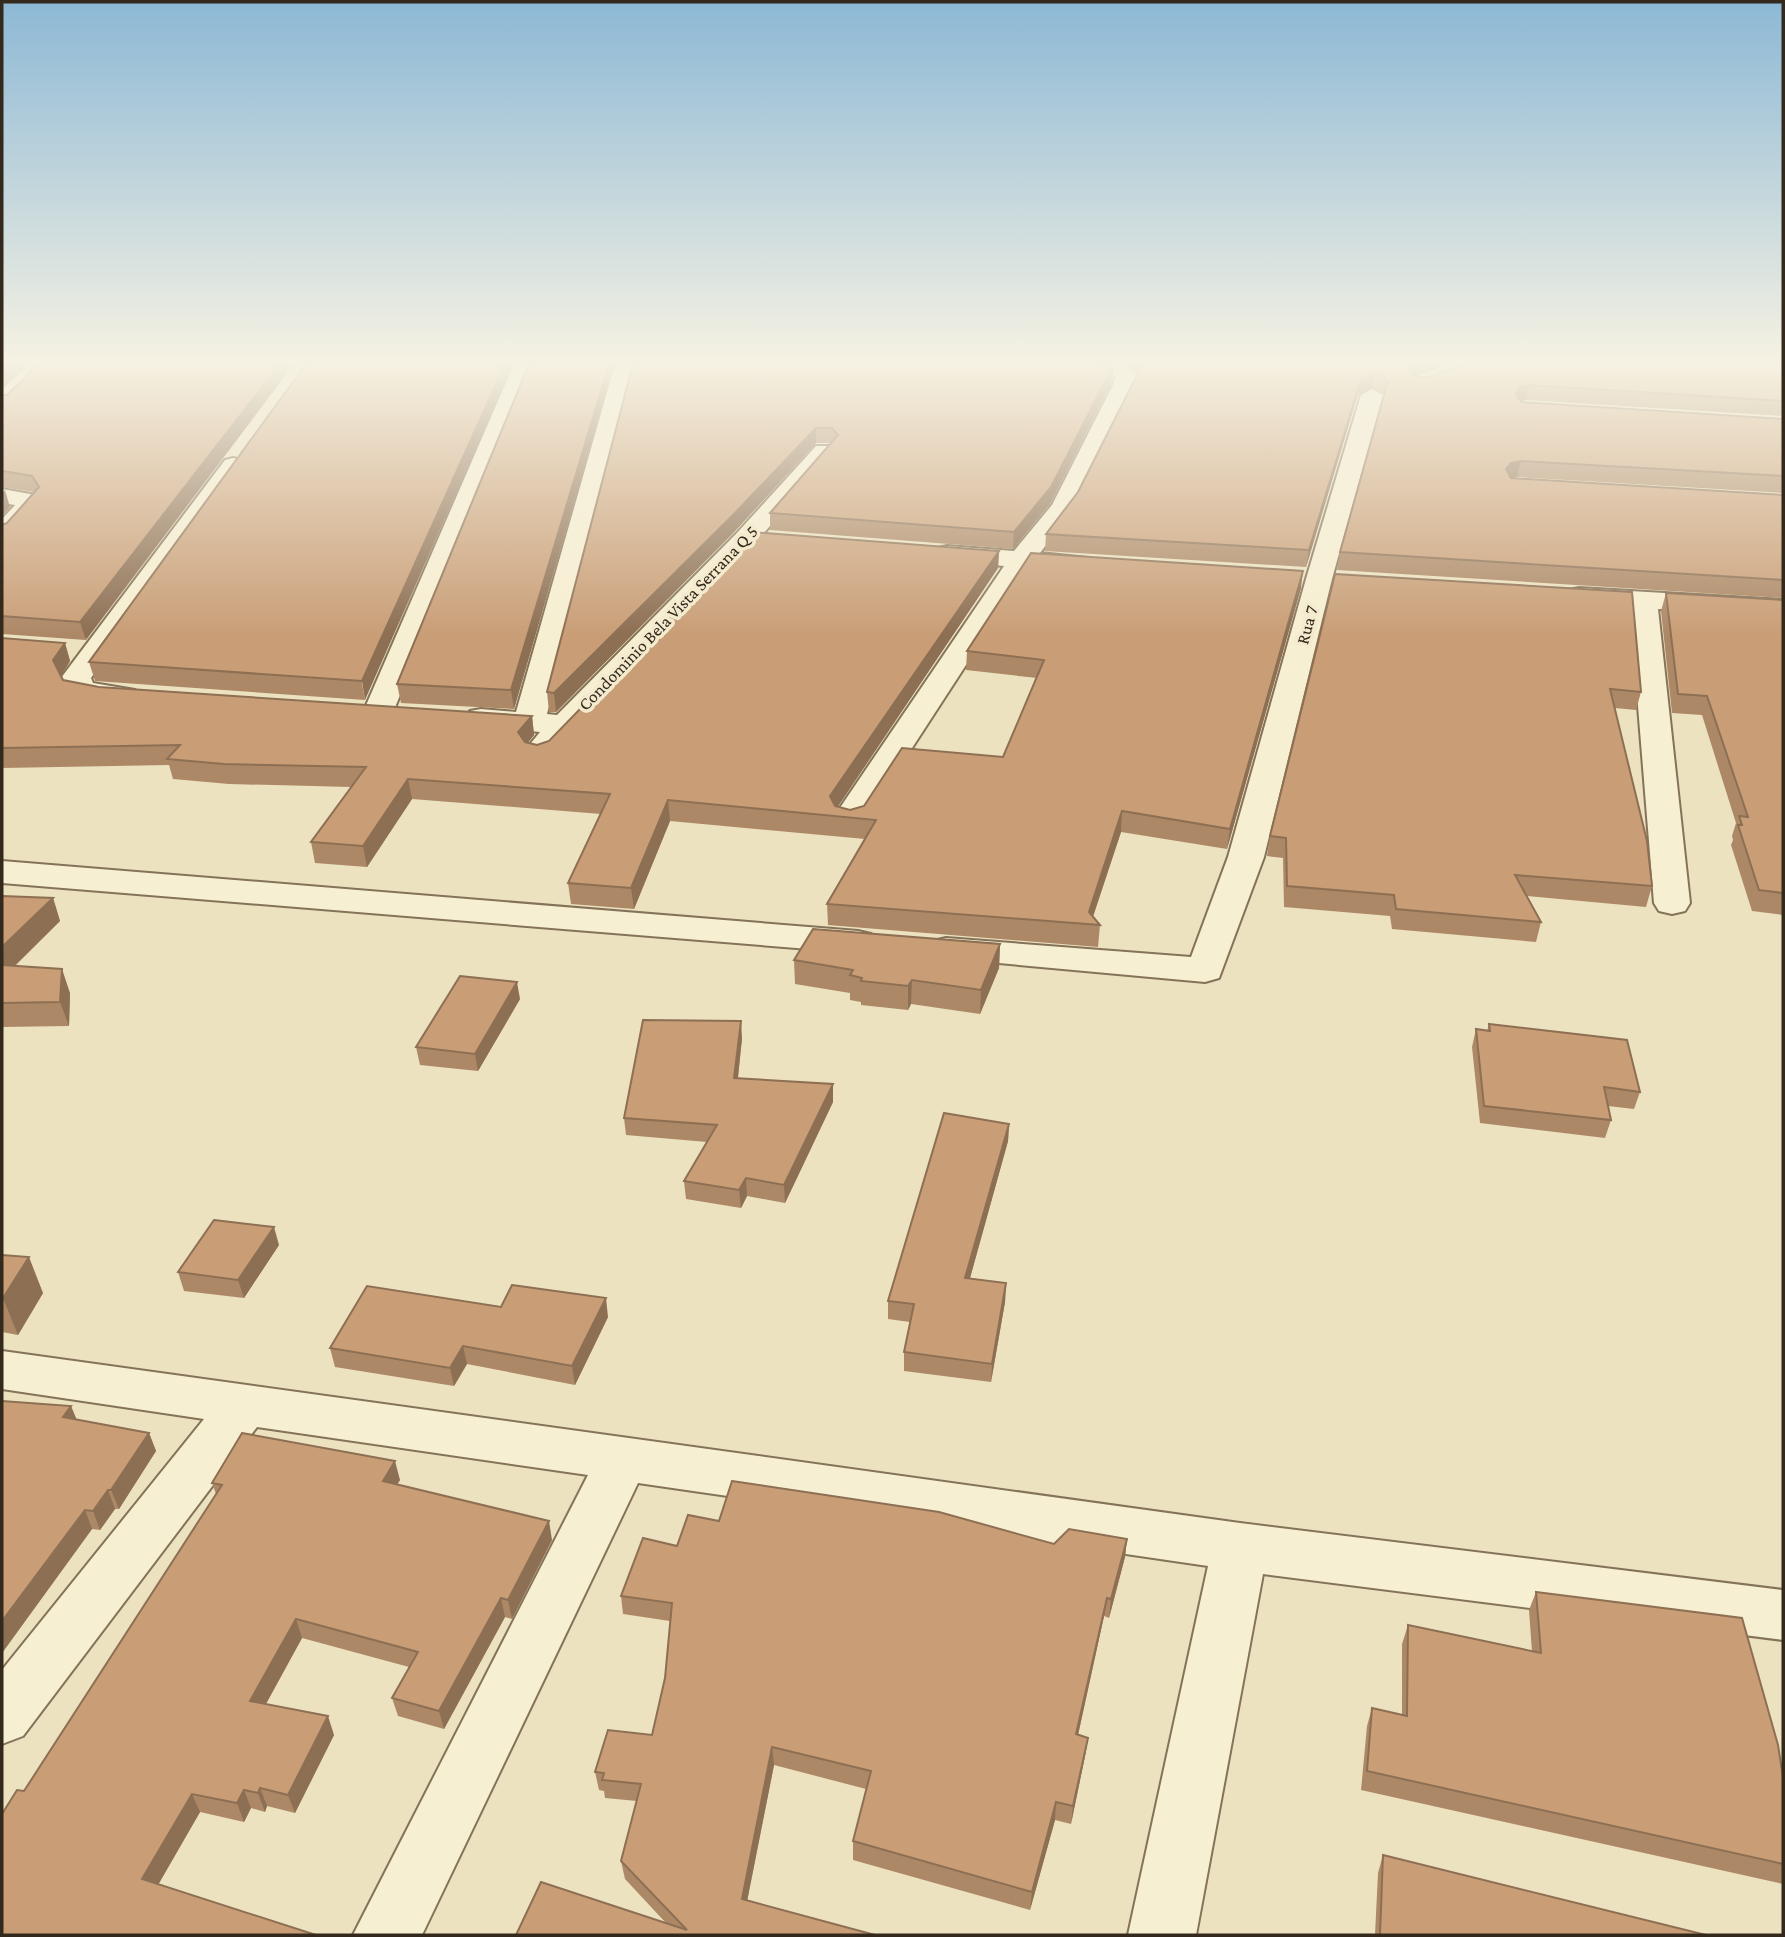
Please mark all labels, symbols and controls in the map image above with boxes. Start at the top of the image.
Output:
street label: Condominio Bela Vista Serrana Q 5 [574,521,762,715]
street label: Rua 7 [1292,603,1322,647]

